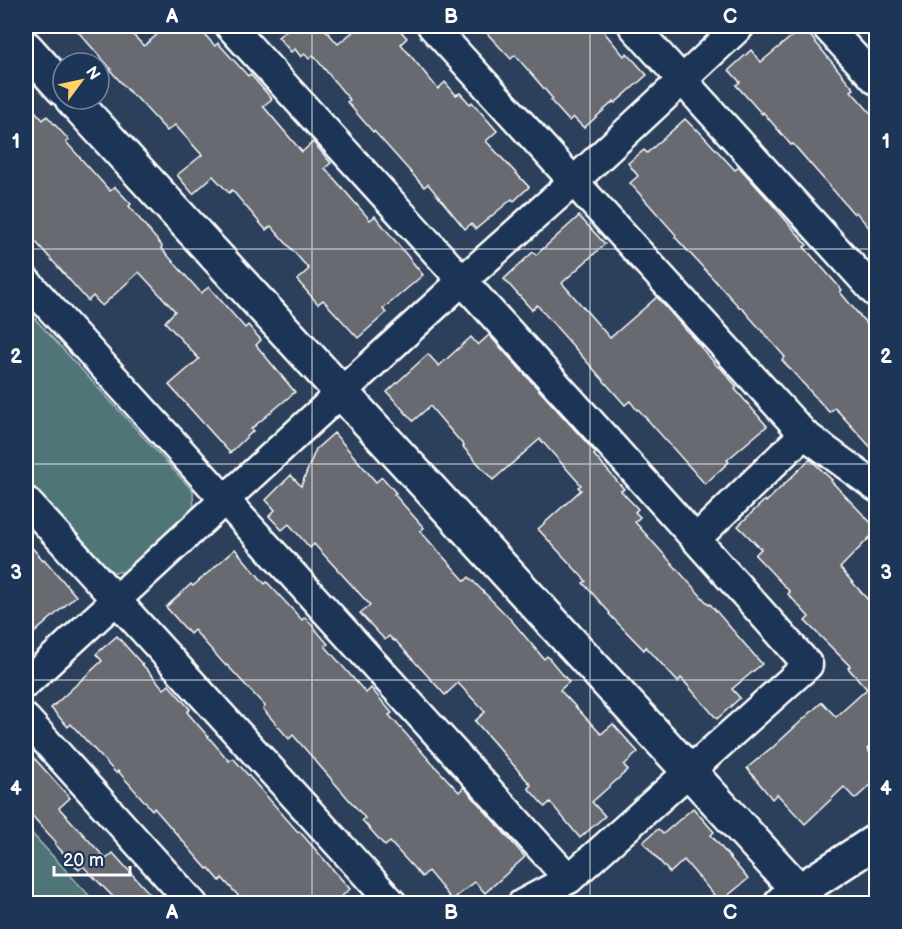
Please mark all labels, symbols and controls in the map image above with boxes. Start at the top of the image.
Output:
text: A [165,5,179,29]
text: B [444,5,458,29]
text: C [723,5,737,29]
north arrow [51,51,111,111]
text: N [81,63,104,84]
text: 1 [12,130,20,154]
text: 1 [882,130,890,154]
text: 2 [10,345,22,369]
text: 2 [880,345,892,369]
text: 3 [10,561,22,585]
text: 3 [880,561,892,585]
text: 4 [10,777,22,801]
text: 4 [880,777,892,801]
scale bar [54,839,130,877]
text: 20 m [63,850,104,871]
text: A [165,901,179,925]
text: B [444,901,458,925]
text: C [723,901,737,925]

